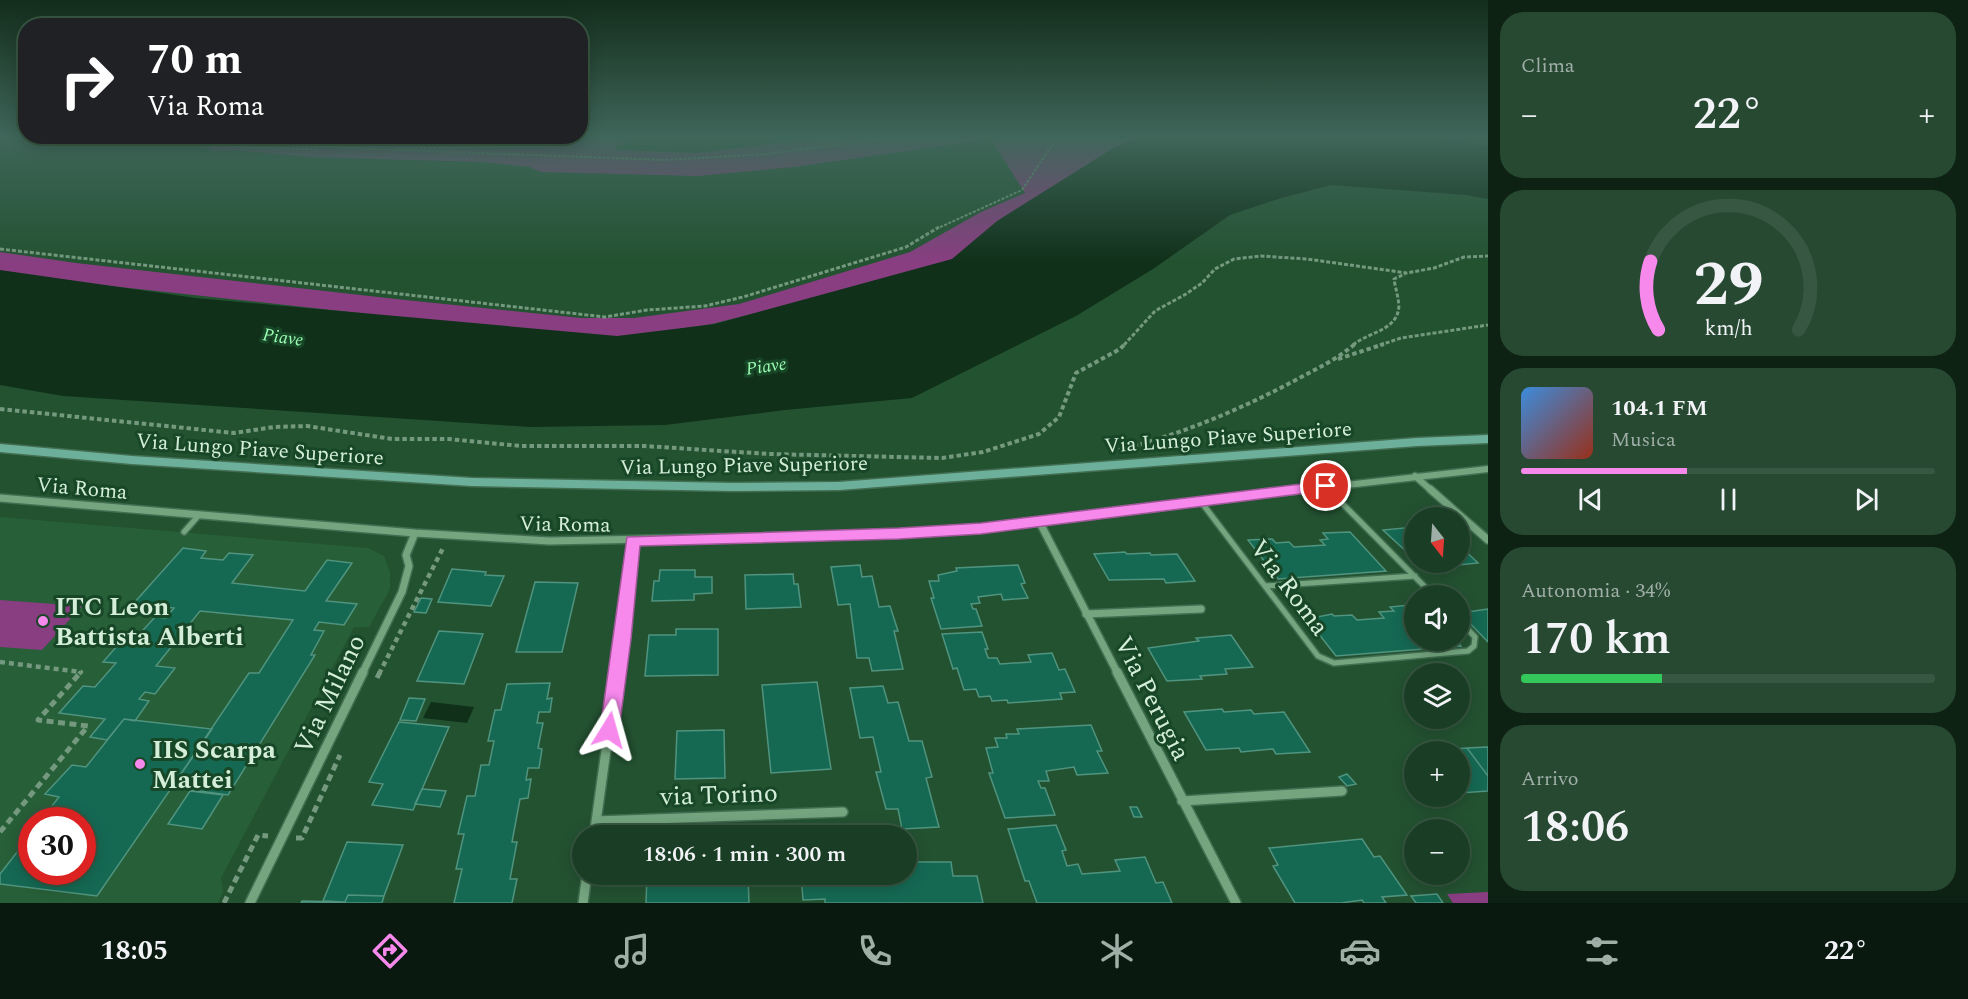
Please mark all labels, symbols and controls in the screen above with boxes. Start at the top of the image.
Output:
text: 70 m [147,29,242,92]
icon: right [48,42,126,120]
text: Clima [1521,51,1575,81]
text: 22° [1693,80,1763,149]
text: Via Roma [147,86,264,128]
text: − [1521,90,1538,140]
text: + [1919,90,1935,140]
text: 29 [1693,238,1763,333]
text: km/h [1704,313,1752,346]
water label: Piave [261,321,305,354]
water label: Piave [744,350,788,383]
text: 104.1 FM [1611,392,1708,425]
street label: Via Lungo Piave Superiore [1103,413,1353,463]
street label: Via Lungo Piave Superiore [135,425,385,475]
text: Musica [1611,425,1676,455]
street label: Via Lungo Piave Superiore [620,448,868,484]
pin [1300,460,1351,511]
street label: Via Roma [35,469,129,509]
icon: arrive [1309,469,1342,502]
icon: previous [1574,483,1607,516]
icon: pause [1712,483,1745,516]
icon: next [1850,483,1883,516]
north arrow [1404,507,1470,573]
map controls [1404,507,1470,885]
street label: Via Roma [519,508,612,542]
street label: Via Roma [1239,531,1339,645]
text: Autonomia · 34% [1521,576,1670,606]
button: sound [1404,585,1470,651]
place label: ITC Leon Battista Alberti [55,587,244,657]
text: 170 km [1521,605,1671,674]
marker: ITC Leon Battista Alberti [36,614,50,628]
street label: Via Milano [284,628,376,761]
street label: Via Perugia [1104,629,1201,768]
button: layers [1404,663,1470,729]
position arrow [577,698,641,762]
place label: IIS Scarpa Mattei [152,730,276,800]
button: + [1404,741,1470,807]
marker: IIS Scarpa Mattei [133,757,147,771]
text: Arrivo [1521,764,1579,794]
street label: via Torino [659,773,779,817]
text: 18:06 [1521,793,1629,862]
speed limit sign: 30 [18,807,96,885]
button: − [1404,819,1470,885]
text: 18:06 · 1 min · 300 m [643,838,846,871]
text: 18:05 [100,930,168,972]
icon: directions [369,930,411,972]
icon: music [611,930,653,972]
icon: phone [854,930,896,972]
icon: climate [1096,930,1138,972]
icon: car [1339,930,1381,972]
icon: filters [1581,930,1623,972]
text: 22° [1824,930,1868,972]

